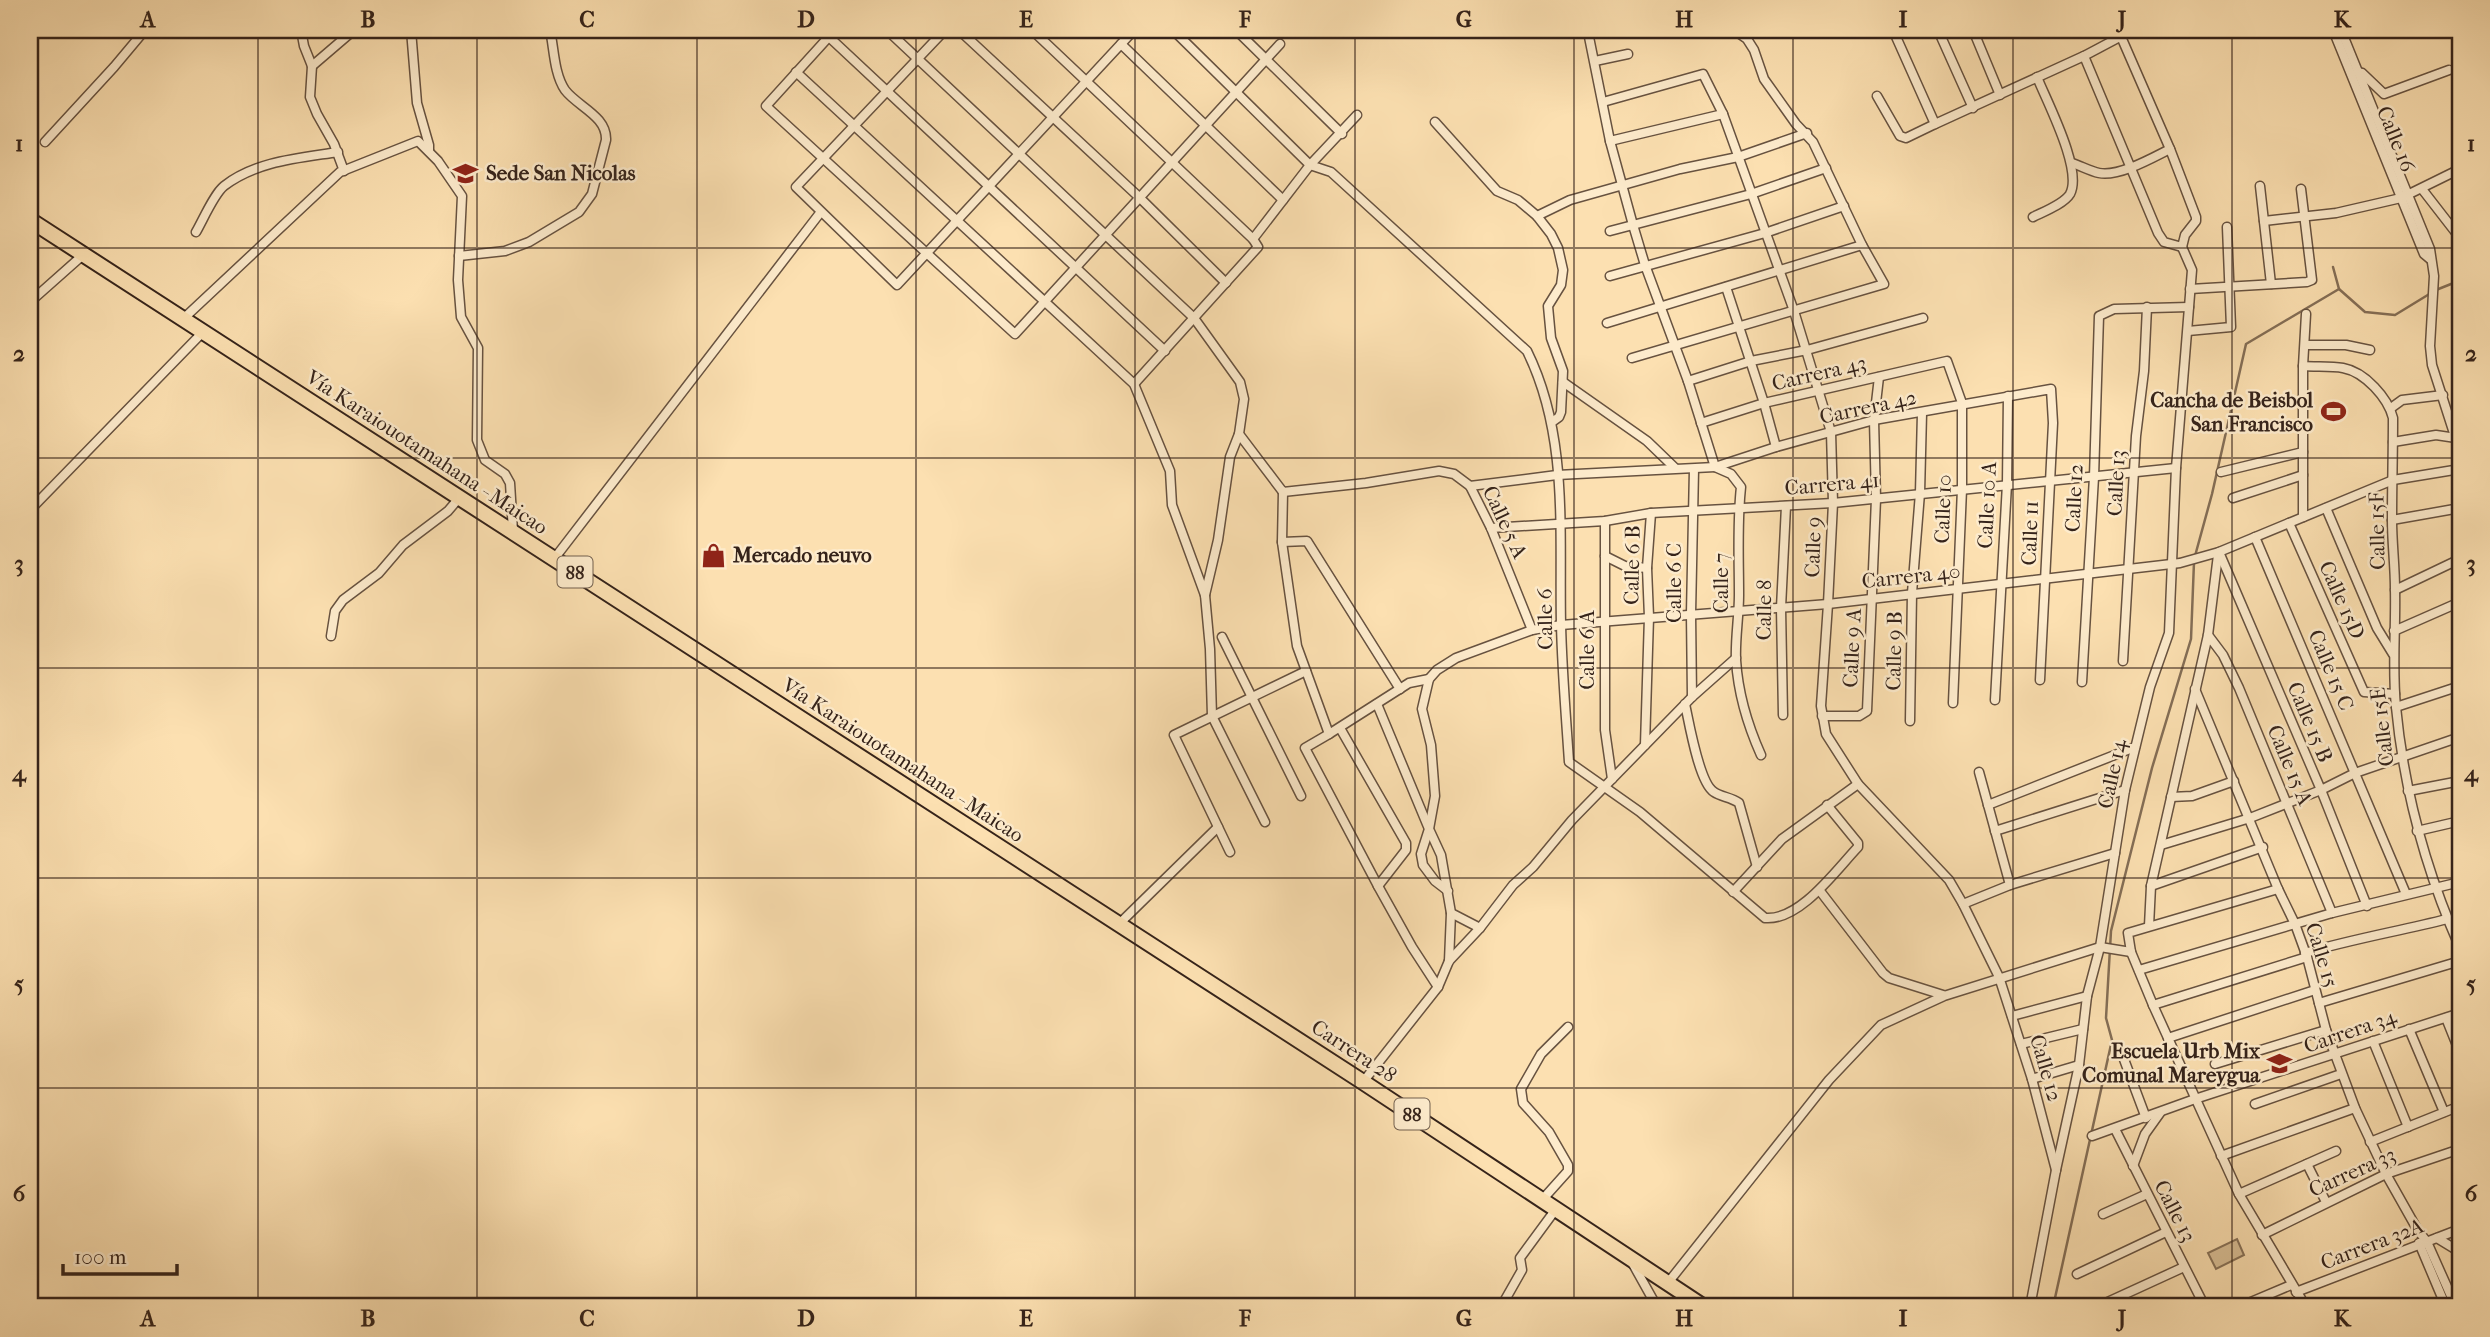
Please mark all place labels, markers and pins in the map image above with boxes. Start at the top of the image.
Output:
school or university icon: Sede San Nicolas [452,159,480,187]
place label: Sede San Nicolas [486,161,636,185]
place label: Cancha de Beisbol San Francisco [2150,388,2313,436]
sports icon: Cancha de Beisbol San Francisco [2319,398,2347,426]
shop icon: Mercado neuvo [699,541,727,569]
place label: Mercado neuvo [732,543,872,567]
place label: Escuela Urb Mix Comunal Mareygua [2082,1039,2261,1087]
school or university icon: Escuela Urb Mix Comunal Mareygua [2266,1049,2294,1077]

